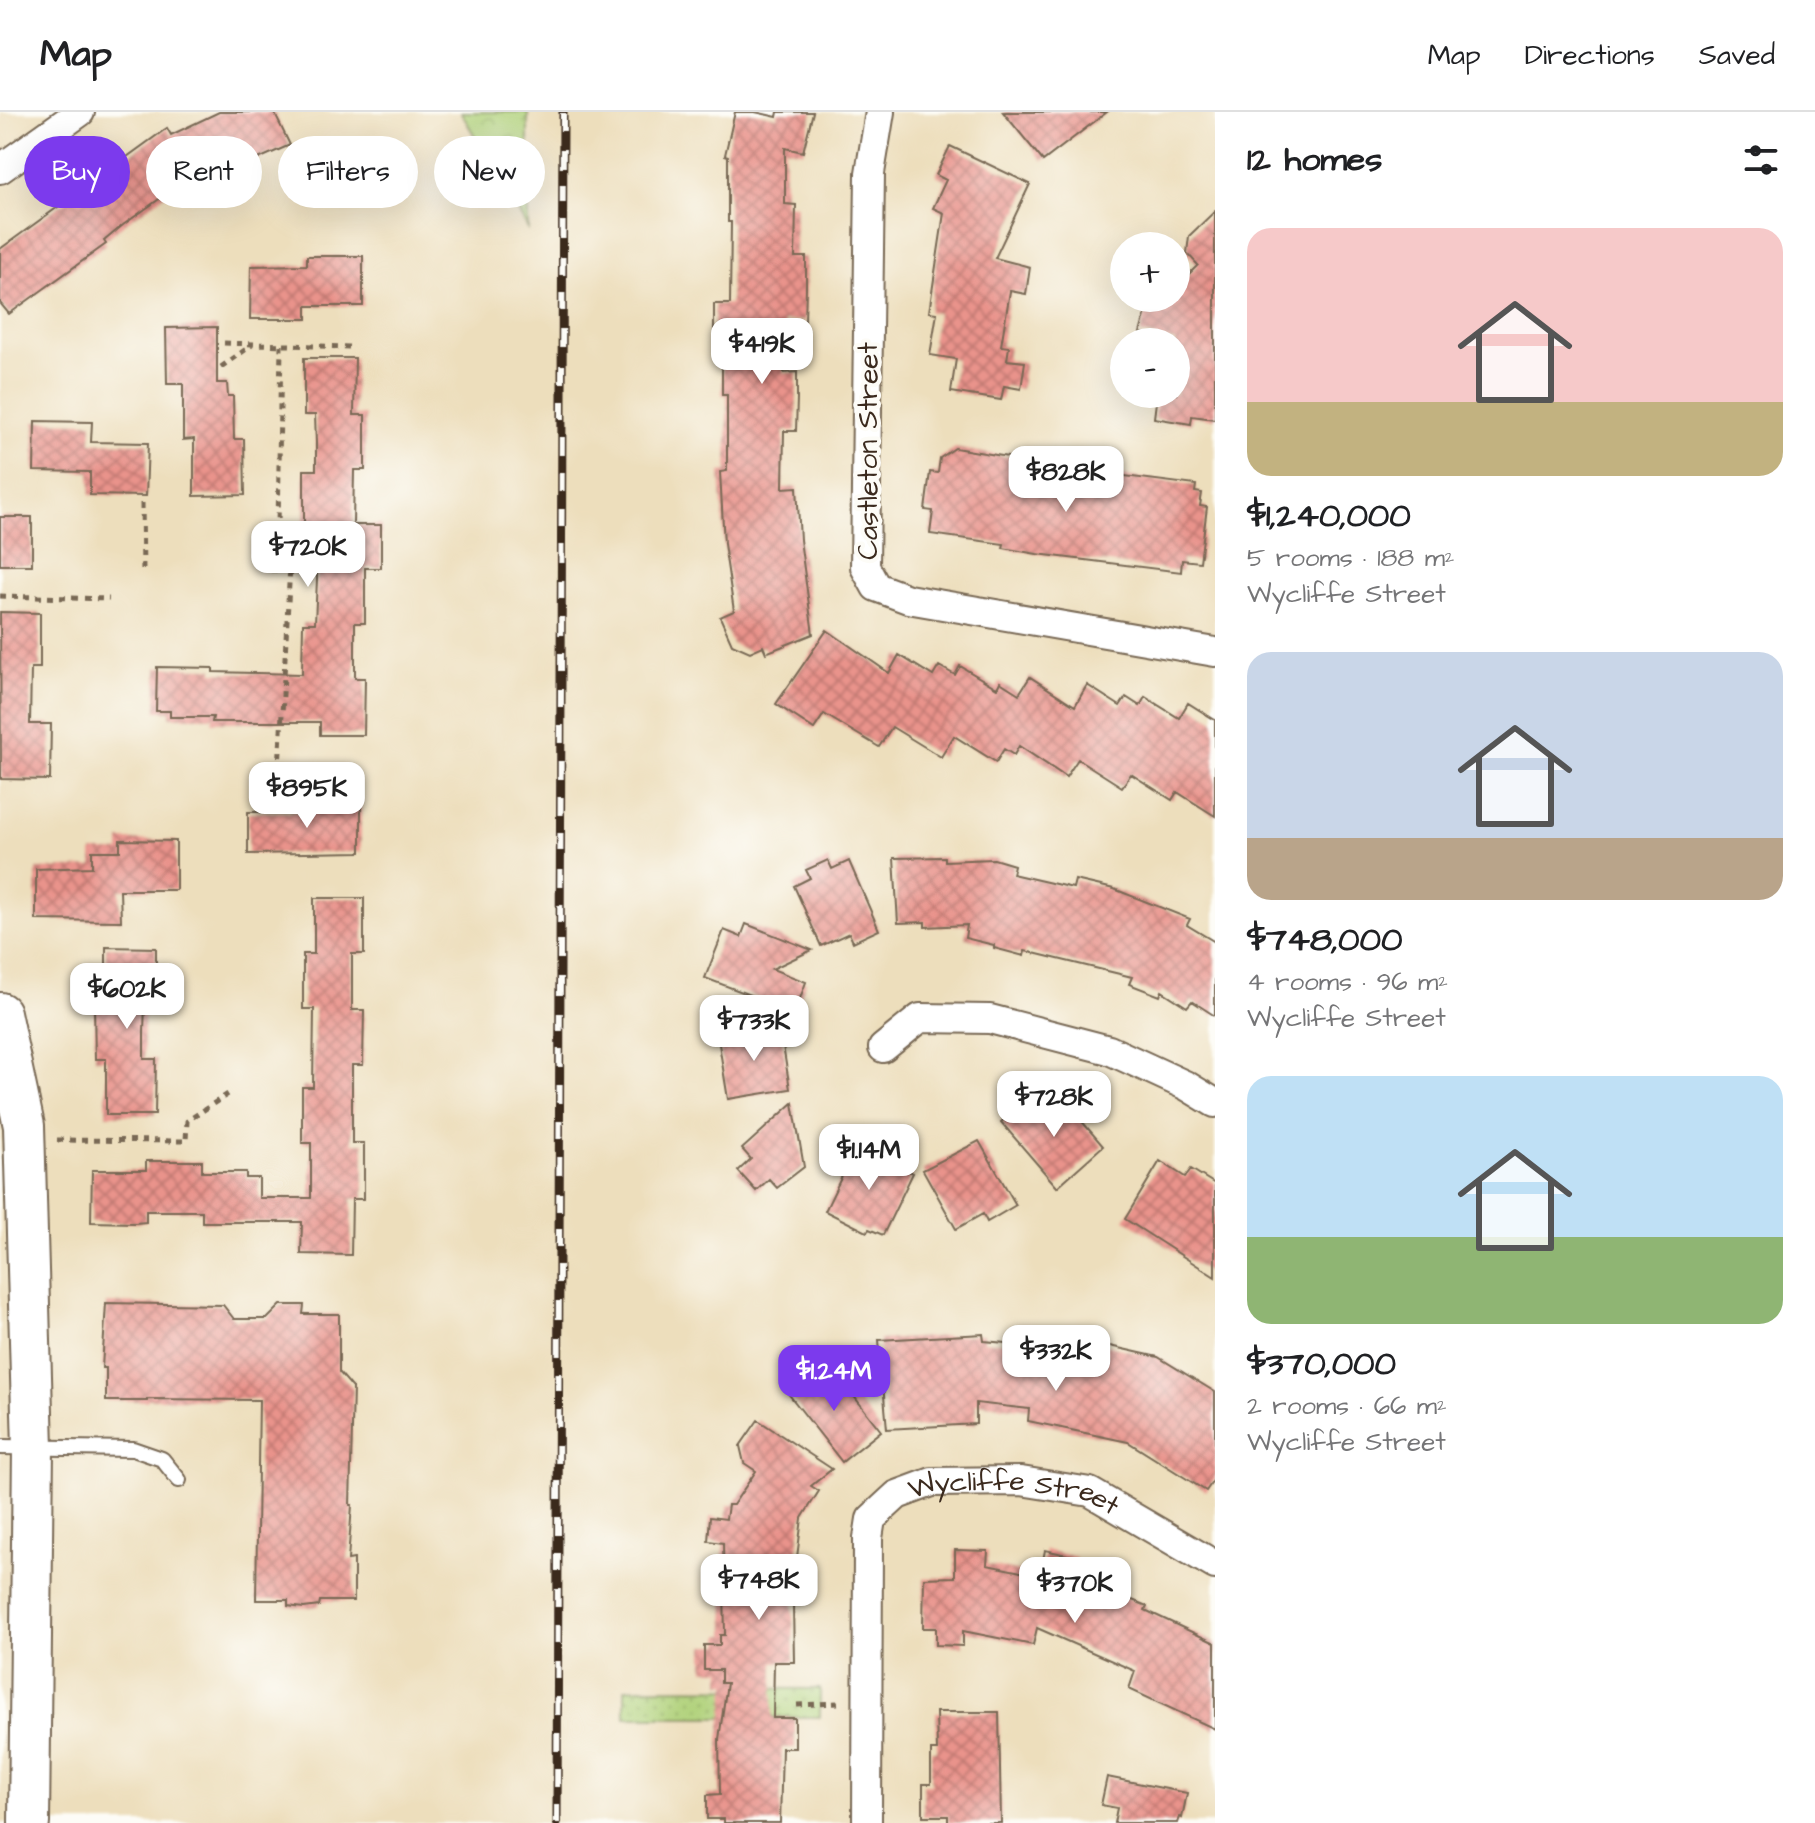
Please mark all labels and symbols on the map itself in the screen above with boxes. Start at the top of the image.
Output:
pin: $419K [706,318,818,386]
street label: Castleton Street [849,341,888,560]
pin: $828K [1010,446,1122,514]
pin: $720K [252,521,364,589]
pin: $895K [251,762,363,830]
pin: $602K [71,963,183,1031]
pin: $733K [698,995,810,1063]
pin: $728K [998,1071,1110,1139]
pin: $1.14M [804,1124,934,1192]
pin: $332K [1000,1325,1112,1393]
pin: $1.24M [769,1345,899,1413]
street label: Wycliffe Street [903,1461,1127,1525]
pin: $748K [703,1554,815,1622]
pin: $370K [1019,1557,1131,1625]

